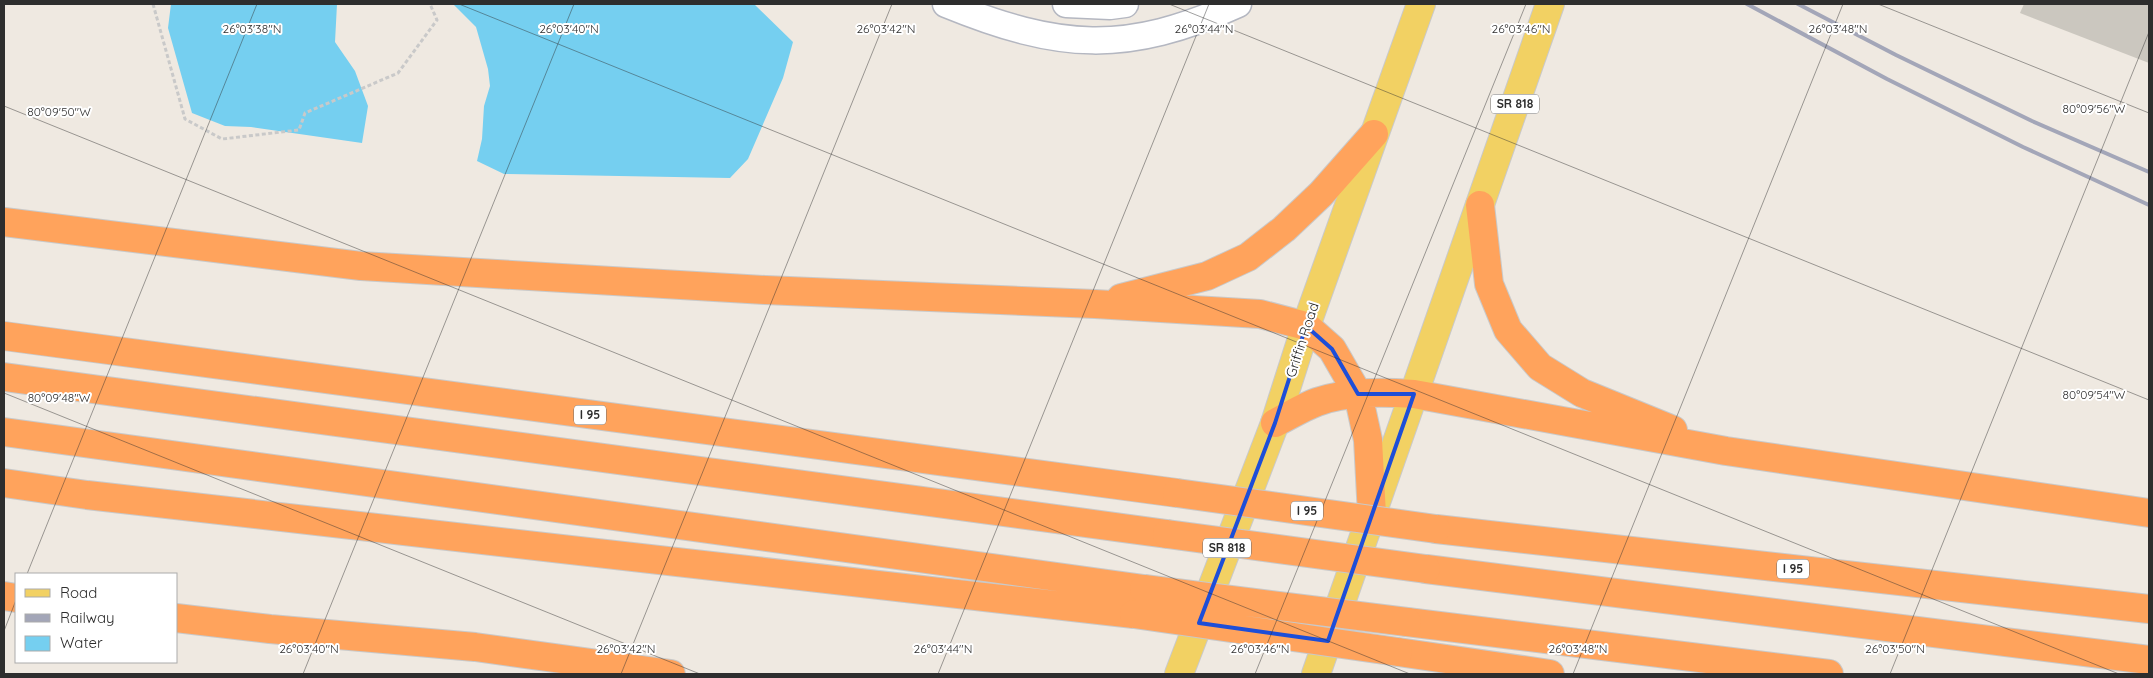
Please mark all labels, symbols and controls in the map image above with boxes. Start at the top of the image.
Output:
text: 26°03'38"N [223,21,281,36]
text: 26°03'40"N [539,21,599,36]
text: 26°03'42"N [856,21,916,36]
text: 26°03'44"N [1175,21,1233,36]
text: 26°03'46"N [1492,21,1550,36]
text: 26°03'48"N [1809,21,1867,36]
road number: SR 818 [1491,95,1539,114]
text: 80°09'56"W [2063,101,2126,116]
text: 80°09'50"W [27,104,91,119]
street label: Griffin Road [1281,300,1323,380]
text: 80°09'54"W [2063,387,2126,402]
text: 80°09'48"W [28,390,91,405]
road number: I 95 [574,406,606,424]
road number: I 95 [1291,502,1323,520]
road number: SR 818 [1203,538,1251,558]
road number: I 95 [1777,560,1809,578]
legend [15,573,178,663]
text: Road [60,583,97,602]
text: Railway [60,608,115,627]
text: Water [60,633,103,652]
text: 26°03'40"N [279,641,339,656]
text: 26°03'42"N [596,641,656,656]
text: 26°03'44"N [914,641,972,656]
text: 26°03'46"N [1231,641,1289,656]
text: 26°03'48"N [1549,641,1607,656]
text: 26°03'50"N [1865,641,1925,656]

